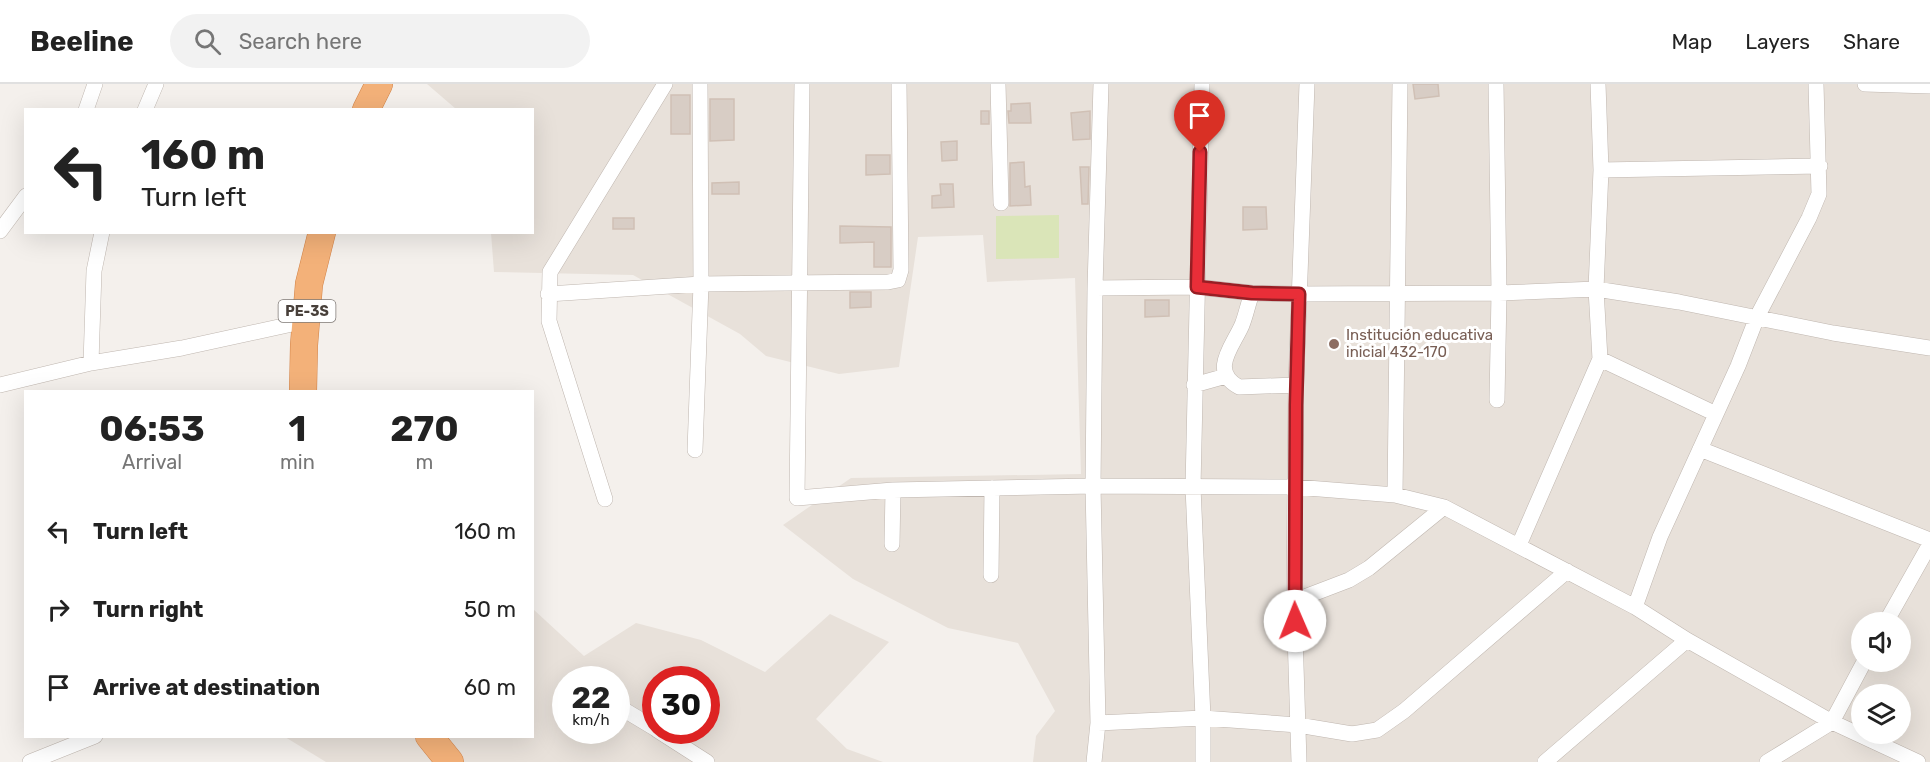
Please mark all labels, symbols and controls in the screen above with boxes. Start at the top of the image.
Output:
search box [170,14,590,68]
text: Beeline [30,25,134,58]
icon: search [191,25,224,58]
text: Search here [239,28,362,55]
text: Map [1671,29,1712,54]
text: Layers [1745,29,1810,54]
text: Share [1843,29,1900,54]
pin [1174,90,1225,152]
icon: arrive [1183,99,1216,132]
text: 160 m [141,130,265,180]
icon: left [42,132,120,210]
text: Turn left [141,181,246,213]
road number: PE-3S [278,300,336,322]
place label: Institución educativa inicial 432-170 [1346,326,1493,361]
marker: Institución educativa inicial 432-170 [1327,337,1341,351]
text: 06:53 [99,407,205,450]
text: 1 [289,407,306,450]
text: 270 [390,407,459,450]
text: Arrival [122,450,182,474]
text: min [280,450,315,474]
text: m [416,450,433,474]
icon: left [42,515,75,548]
text: Turn left [93,518,188,545]
text: 160 m [454,518,516,545]
position arrow [1263,589,1327,653]
icon: right [42,593,75,626]
text: Turn right [93,596,203,623]
text: 50 m [464,596,516,623]
map controls [1851,612,1911,744]
button: sound [1851,612,1911,672]
speed limit sign: 30 [642,666,720,744]
icon: arrive [42,671,75,704]
text: Arrive at destination [93,674,320,701]
text: 60 m [464,674,516,701]
text: 22 [572,680,611,716]
button: layers [1851,684,1911,744]
text: km/h [572,711,610,729]

